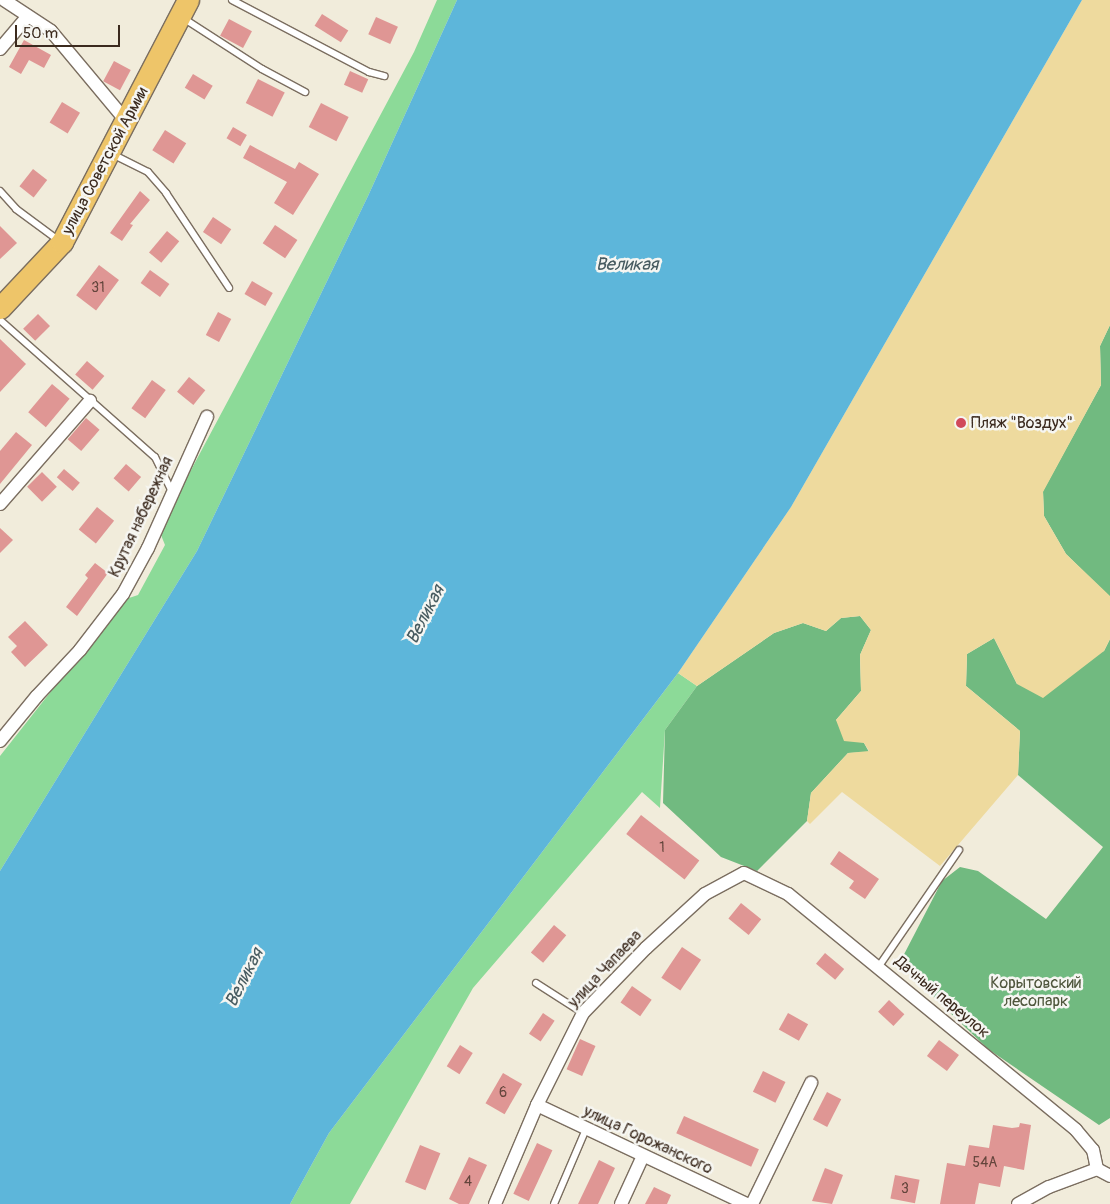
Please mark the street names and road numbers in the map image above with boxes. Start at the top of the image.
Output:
street label: улица Советской Армии [58,84,152,238]
street label: Крутая набережная [105,454,177,580]
street label: улица Чапаева [564,926,646,1012]
street label: Дачный переулок [891,952,993,1042]
street label: улица Горожанского [580,1102,716,1178]

